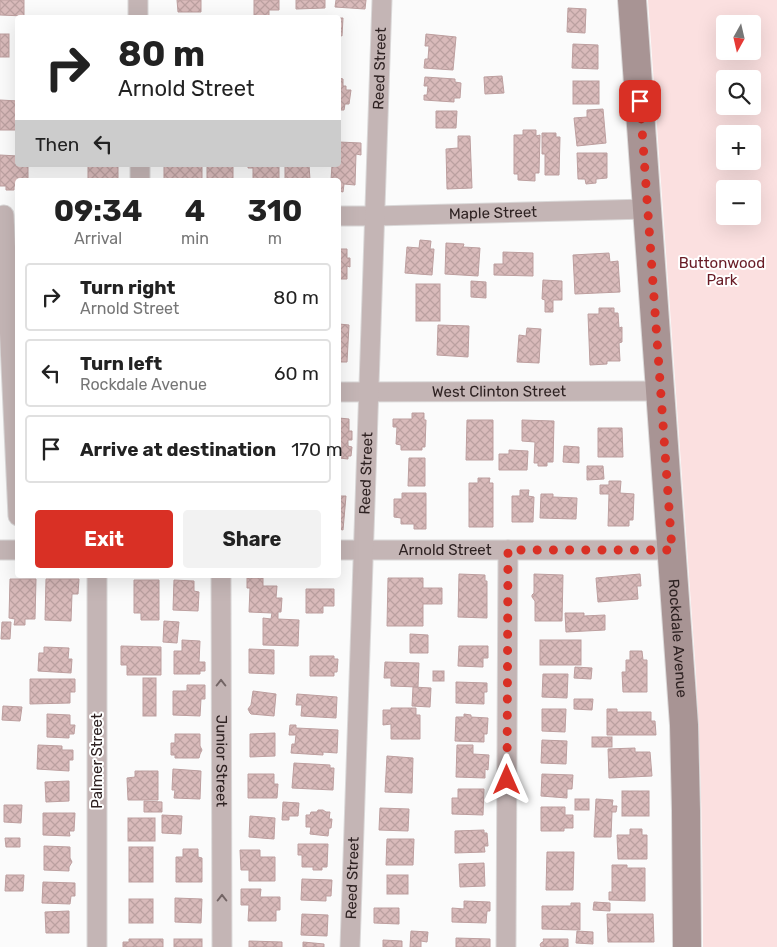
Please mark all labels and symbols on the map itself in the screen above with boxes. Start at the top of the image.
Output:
north arrow [716,15,761,60]
street label: Reed Street [369,27,390,110]
pin [619,80,661,122]
street label: Maple Street [449,203,537,223]
park label: Buttonwood Park [679,254,765,289]
street label: West Clinton Street [432,382,566,401]
street label: Reed Street [356,432,376,515]
street label: Arnold Street [398,541,492,559]
street label: Rockdale Avenue [665,578,691,698]
one-way arrow [216,679,226,687]
street label: Palmer Street [88,713,106,809]
street label: Junior Street [212,715,231,807]
position arrow [480,753,532,805]
street label: Reed Street [342,836,363,920]
one-way arrow [217,894,227,902]

